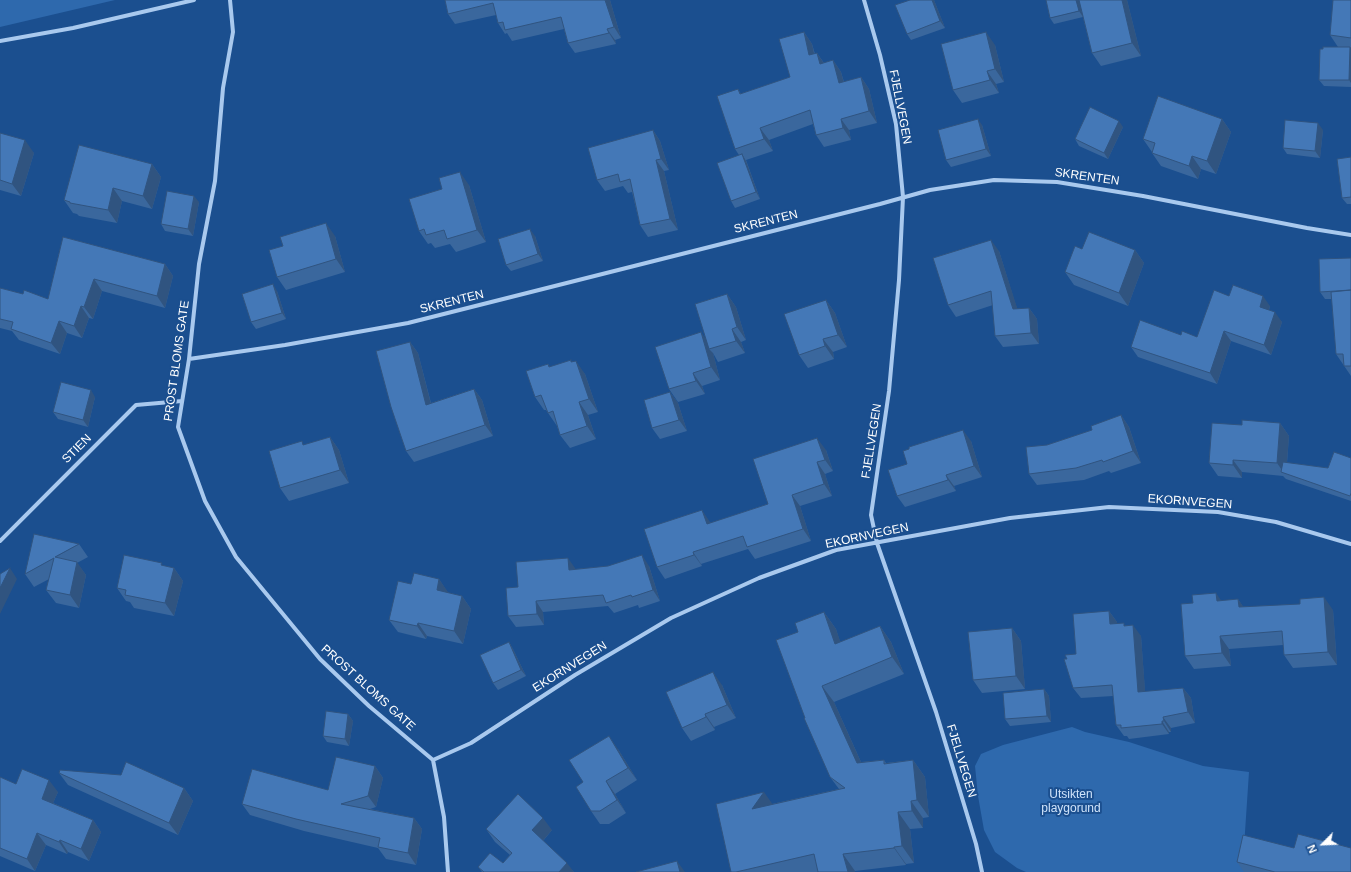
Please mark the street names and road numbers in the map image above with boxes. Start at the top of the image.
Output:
street label: FJELLVEGEN [886,68,914,146]
street label: SKRENTEN [1054,165,1120,189]
street label: SKRENTEN [733,207,799,237]
street label: SKRENTEN [419,287,485,317]
street label: PROST BLOMS GATE [161,300,193,422]
street label: FJELLVEGEN [859,402,885,480]
street label: STIEN [59,431,95,467]
street label: EKORNVEGEN [1147,492,1233,512]
street label: EKORNVEGEN [824,520,910,552]
street label: EKORNVEGEN [530,638,610,696]
street label: PROST BLOMS GATE [318,642,418,734]
street label: FJELLVEGEN [943,723,979,799]

